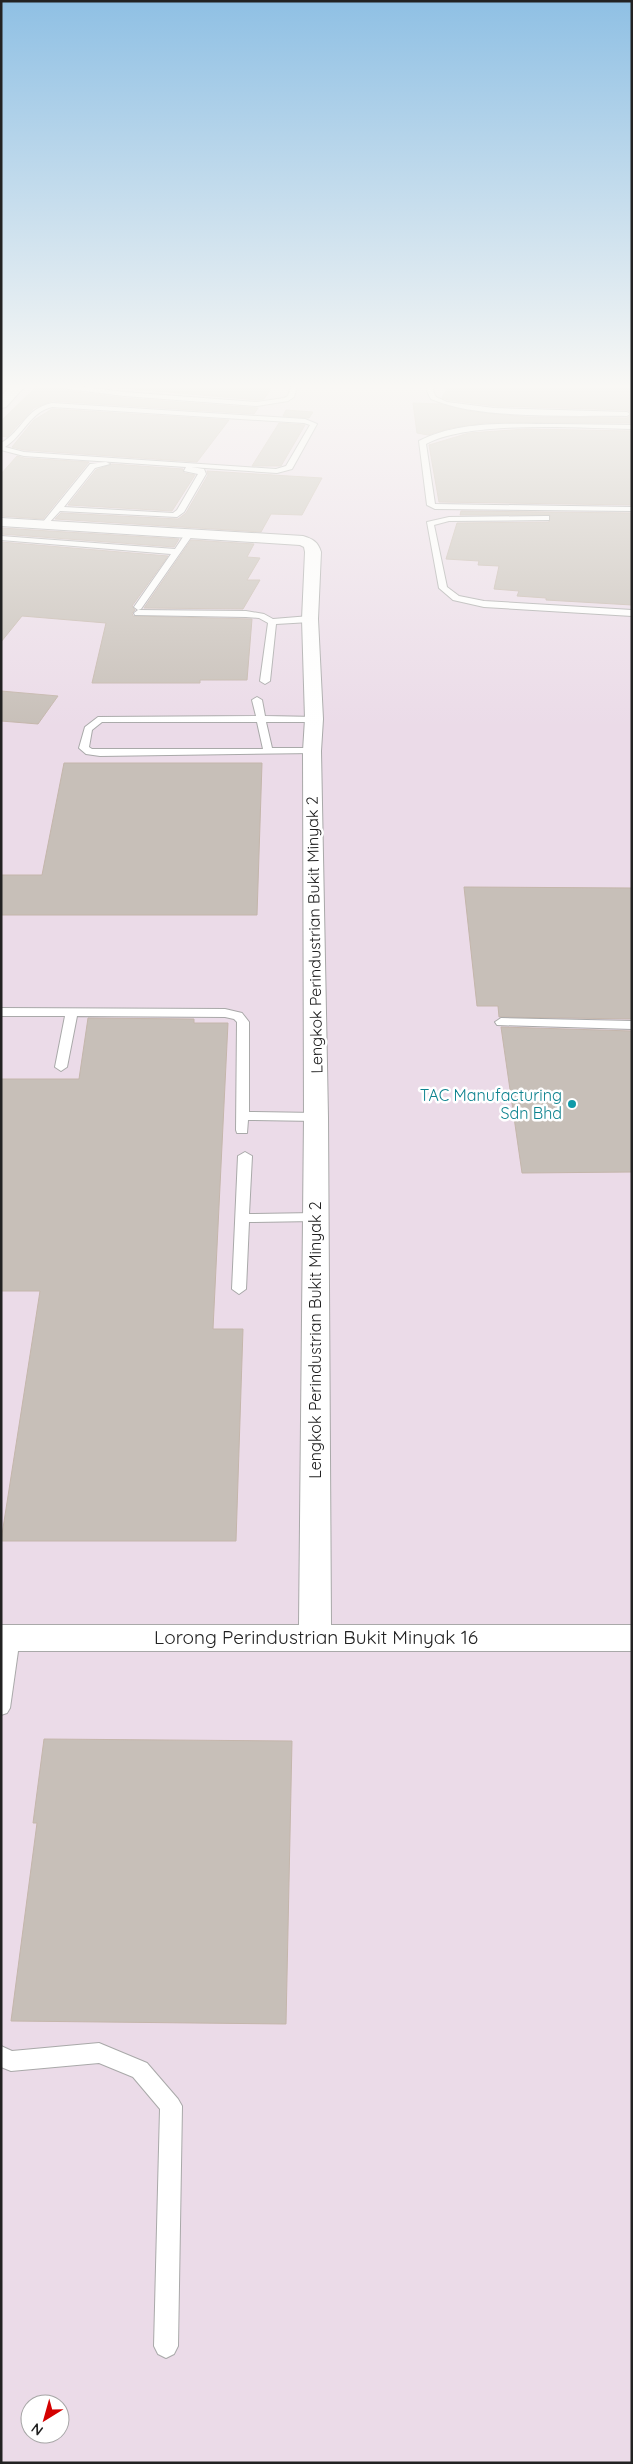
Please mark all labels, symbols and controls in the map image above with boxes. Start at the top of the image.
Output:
street label: Lengkok Perindustrian Bukit Minyak 2 [302,796,326,1074]
place label: TAC Manufacturing Sdn Bhd [420,1085,562,1123]
marker: TAC Manufacturing Sdn Bhd [566,1098,578,1110]
street label: Lengkok Perindustrian Bukit Minyak 2 [305,1201,325,1479]
street label: Lorong Perindustrian Bukit Minyak 16 [154,1625,478,1649]
north arrow [20,2394,70,2444]
text: N [28,2419,47,2440]

